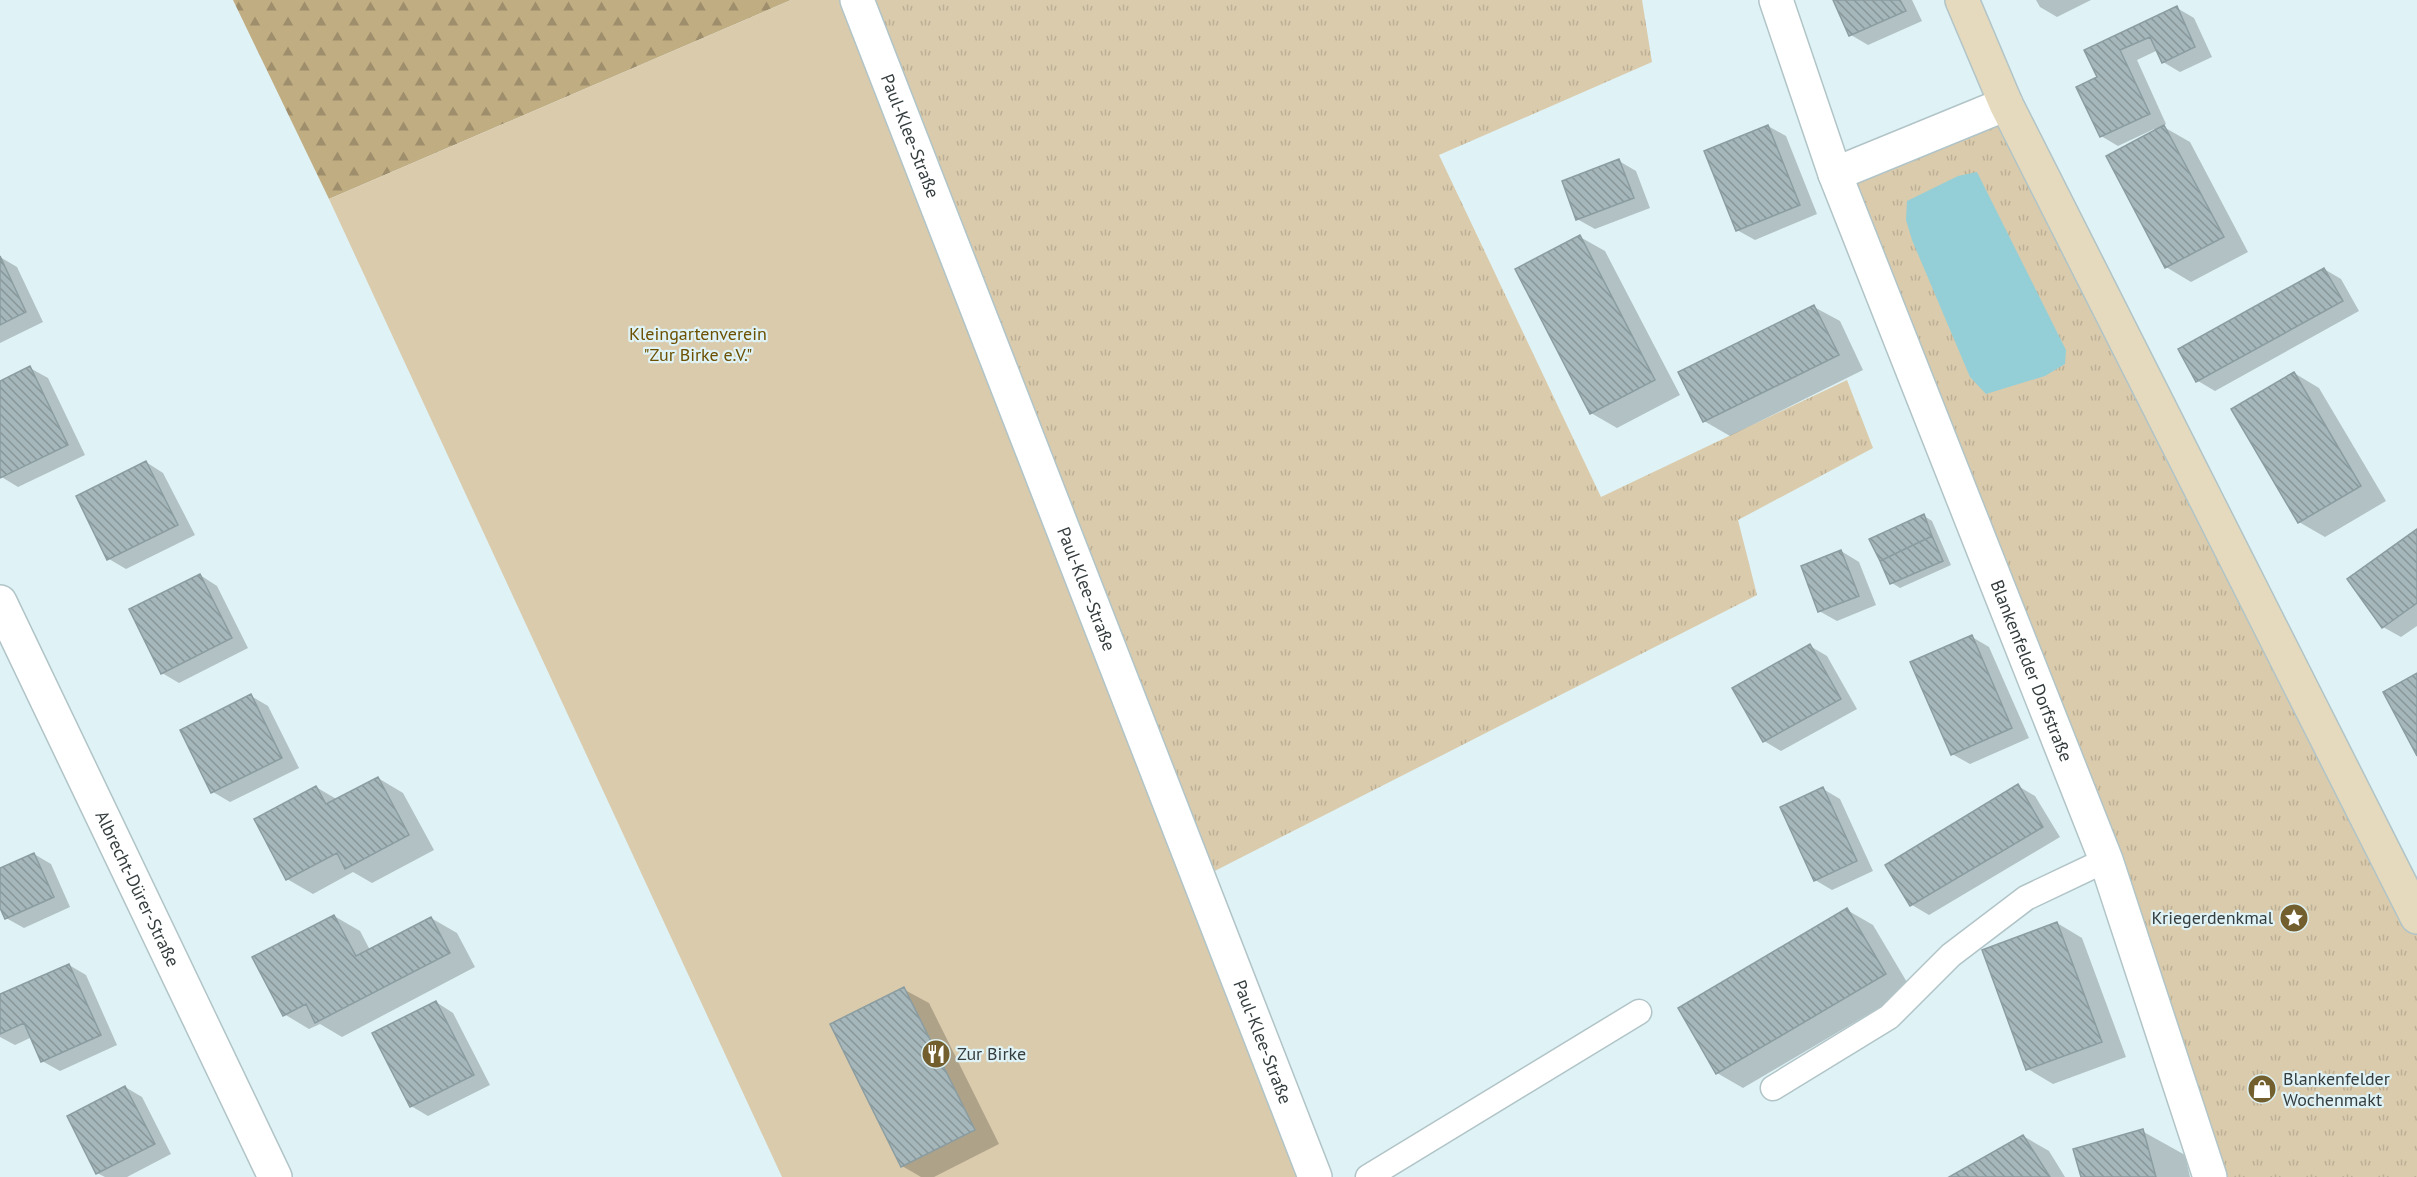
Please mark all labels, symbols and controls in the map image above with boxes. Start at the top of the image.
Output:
street label: Paul-Klee-Straße [876,71,945,201]
park label: Kleingartenverein "Zur Birke e.V." [629,322,767,366]
street label: Paul-Klee-Straße [1052,523,1121,654]
street label: Blankenfelder Dorfstraße [1985,576,2078,765]
street label: Albrecht-Dürer-Straße [90,807,185,971]
place icon: Kriegerdenkmal [2278,902,2310,934]
place label: Kriegerdenkmal [2152,906,2274,929]
street label: Paul-Klee-Straße [1228,976,1297,1107]
restaurant icon: Zur Birke [920,1038,952,1070]
place label: Zur Birke [957,1042,1026,1065]
place label: Blankenfelder Wochenmakt [2283,1067,2390,1111]
shop icon: Blankenfelder Wochenmakt [2246,1073,2278,1105]

